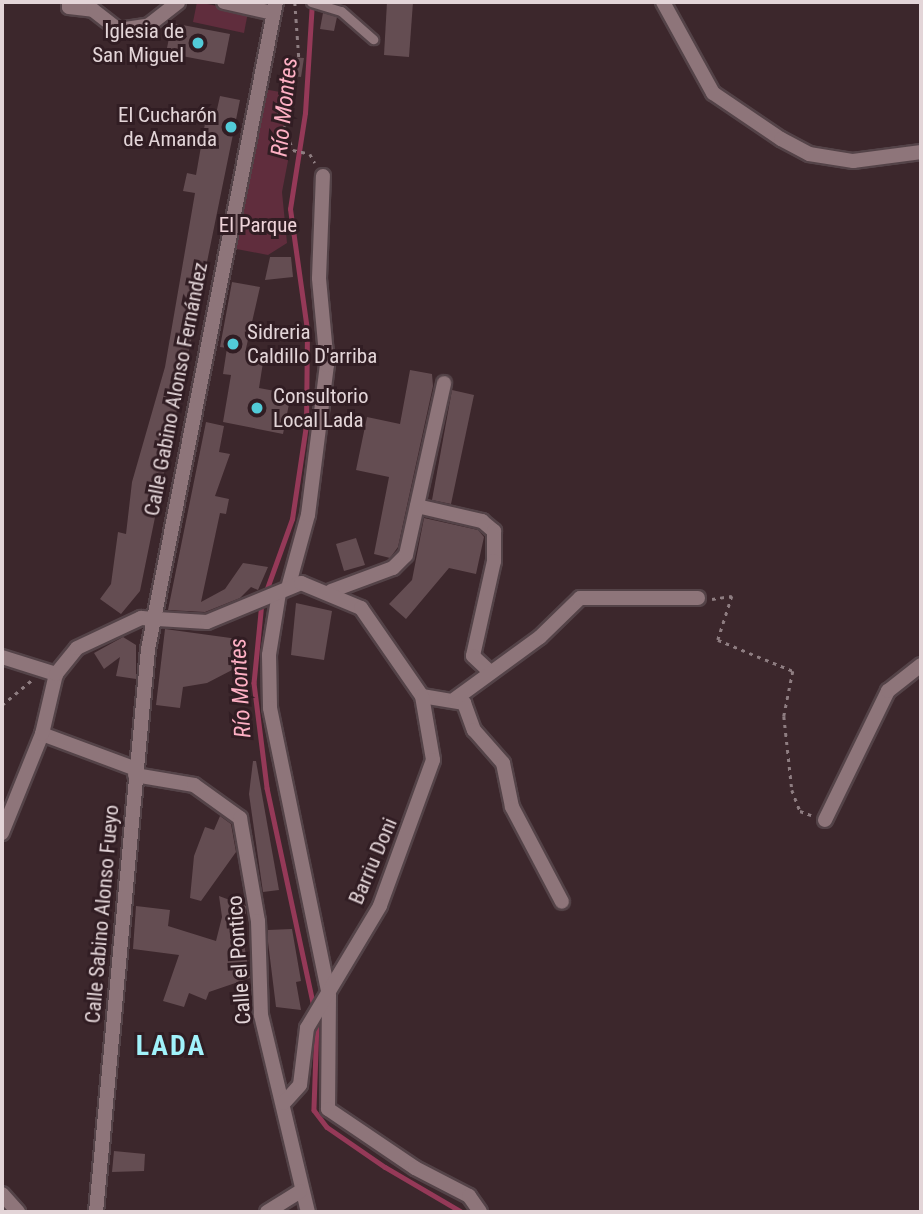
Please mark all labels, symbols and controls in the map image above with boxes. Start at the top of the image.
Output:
place label: Iglesia de San Miguel [92,18,184,68]
marker: Iglesia de San Miguel [190,35,206,51]
water label: Río Montes [266,56,304,158]
place label: El Cucharón de Amanda [118,102,217,152]
marker: El Cucharón de Amanda [223,119,239,135]
park label: El Parque [219,212,297,238]
street label: Calle Gabino Alonso Fernández [139,260,213,518]
place label: Sidreria Caldillo D'arriba [247,319,377,369]
marker: Sidreria Caldillo D'arriba [225,336,241,352]
place label: Consultorio Local Lada [273,383,368,433]
marker: Consultorio Local Lada [247,398,267,418]
water label: Río Montes [225,638,257,738]
street label: Calle Sabino Alonso Fueyo [80,804,124,1024]
street label: Barriu Doni [344,814,402,908]
street label: Calle el Pontico [222,895,256,1025]
district label: LADA [136,1029,206,1063]

